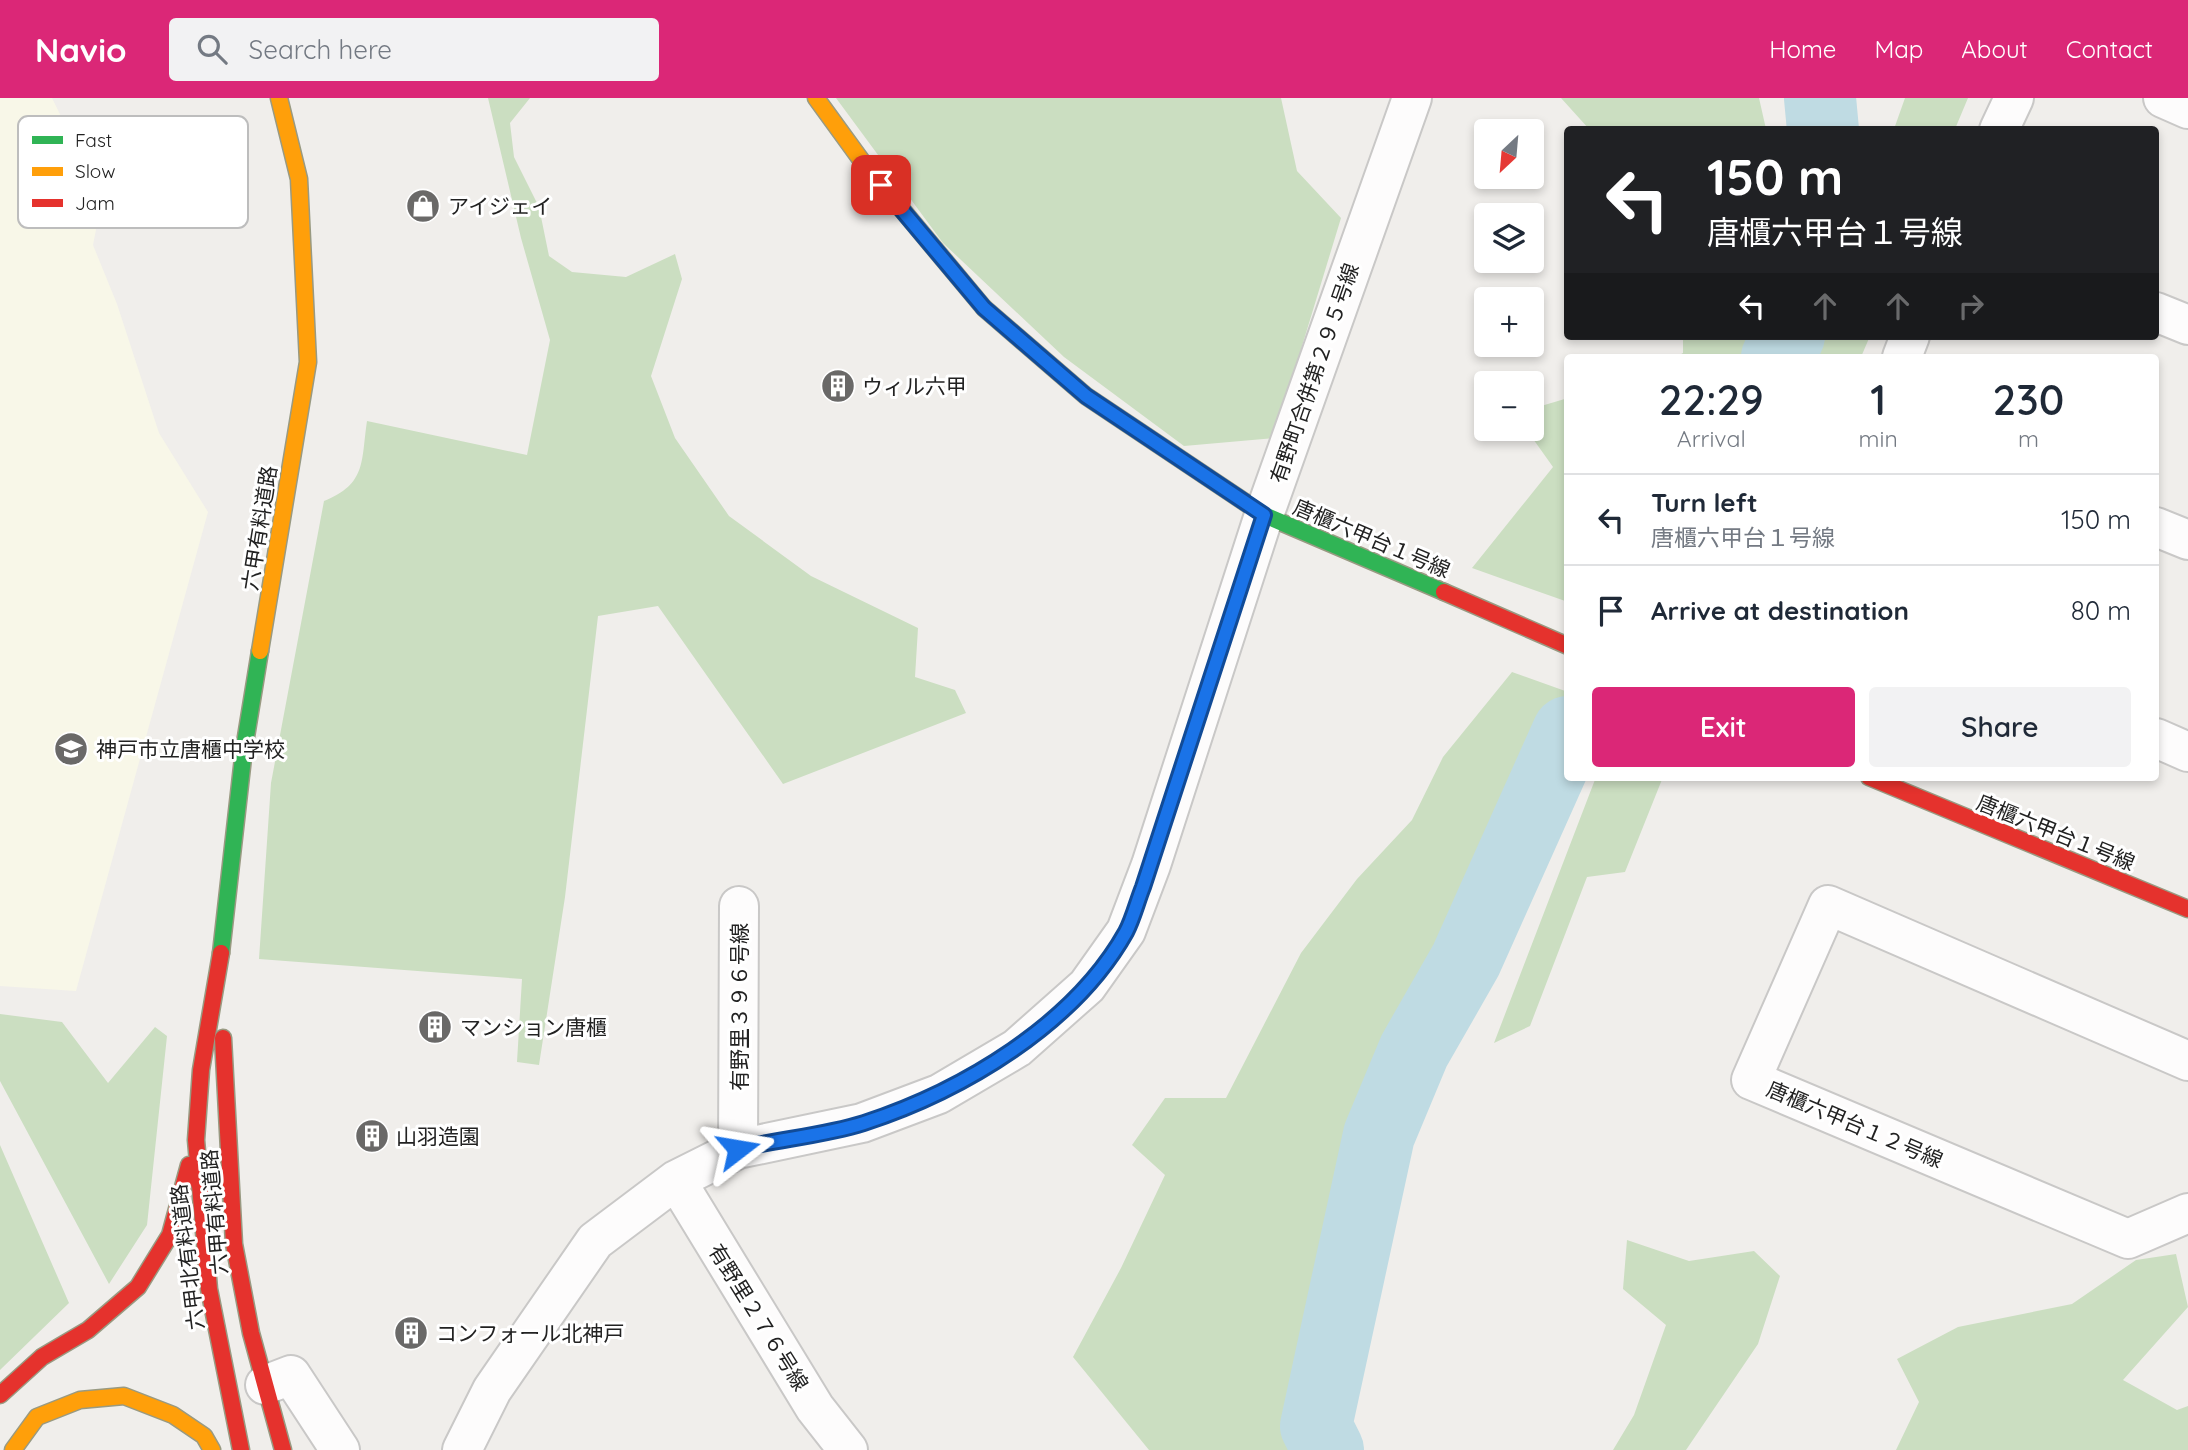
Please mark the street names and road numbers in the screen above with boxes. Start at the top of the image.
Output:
street label: 有野町合併第２９５号線 [1264,260,1364,486]
street label: 六甲有料道路 [236,464,282,592]
street label: 唐櫃六甲台１号線 [1290,493,1454,583]
street label: 唐櫃六甲台１号線 [1973,788,2139,876]
street label: 有野里３９６号線 [726,923,752,1091]
street label: 唐櫃六甲台１２号線 [1763,1075,1947,1173]
street label: 六甲有料道路 [196,1148,232,1276]
street label: 六甲北有料道路 [165,1182,209,1332]
street label: 有野里２７６号線 [703,1239,815,1395]

